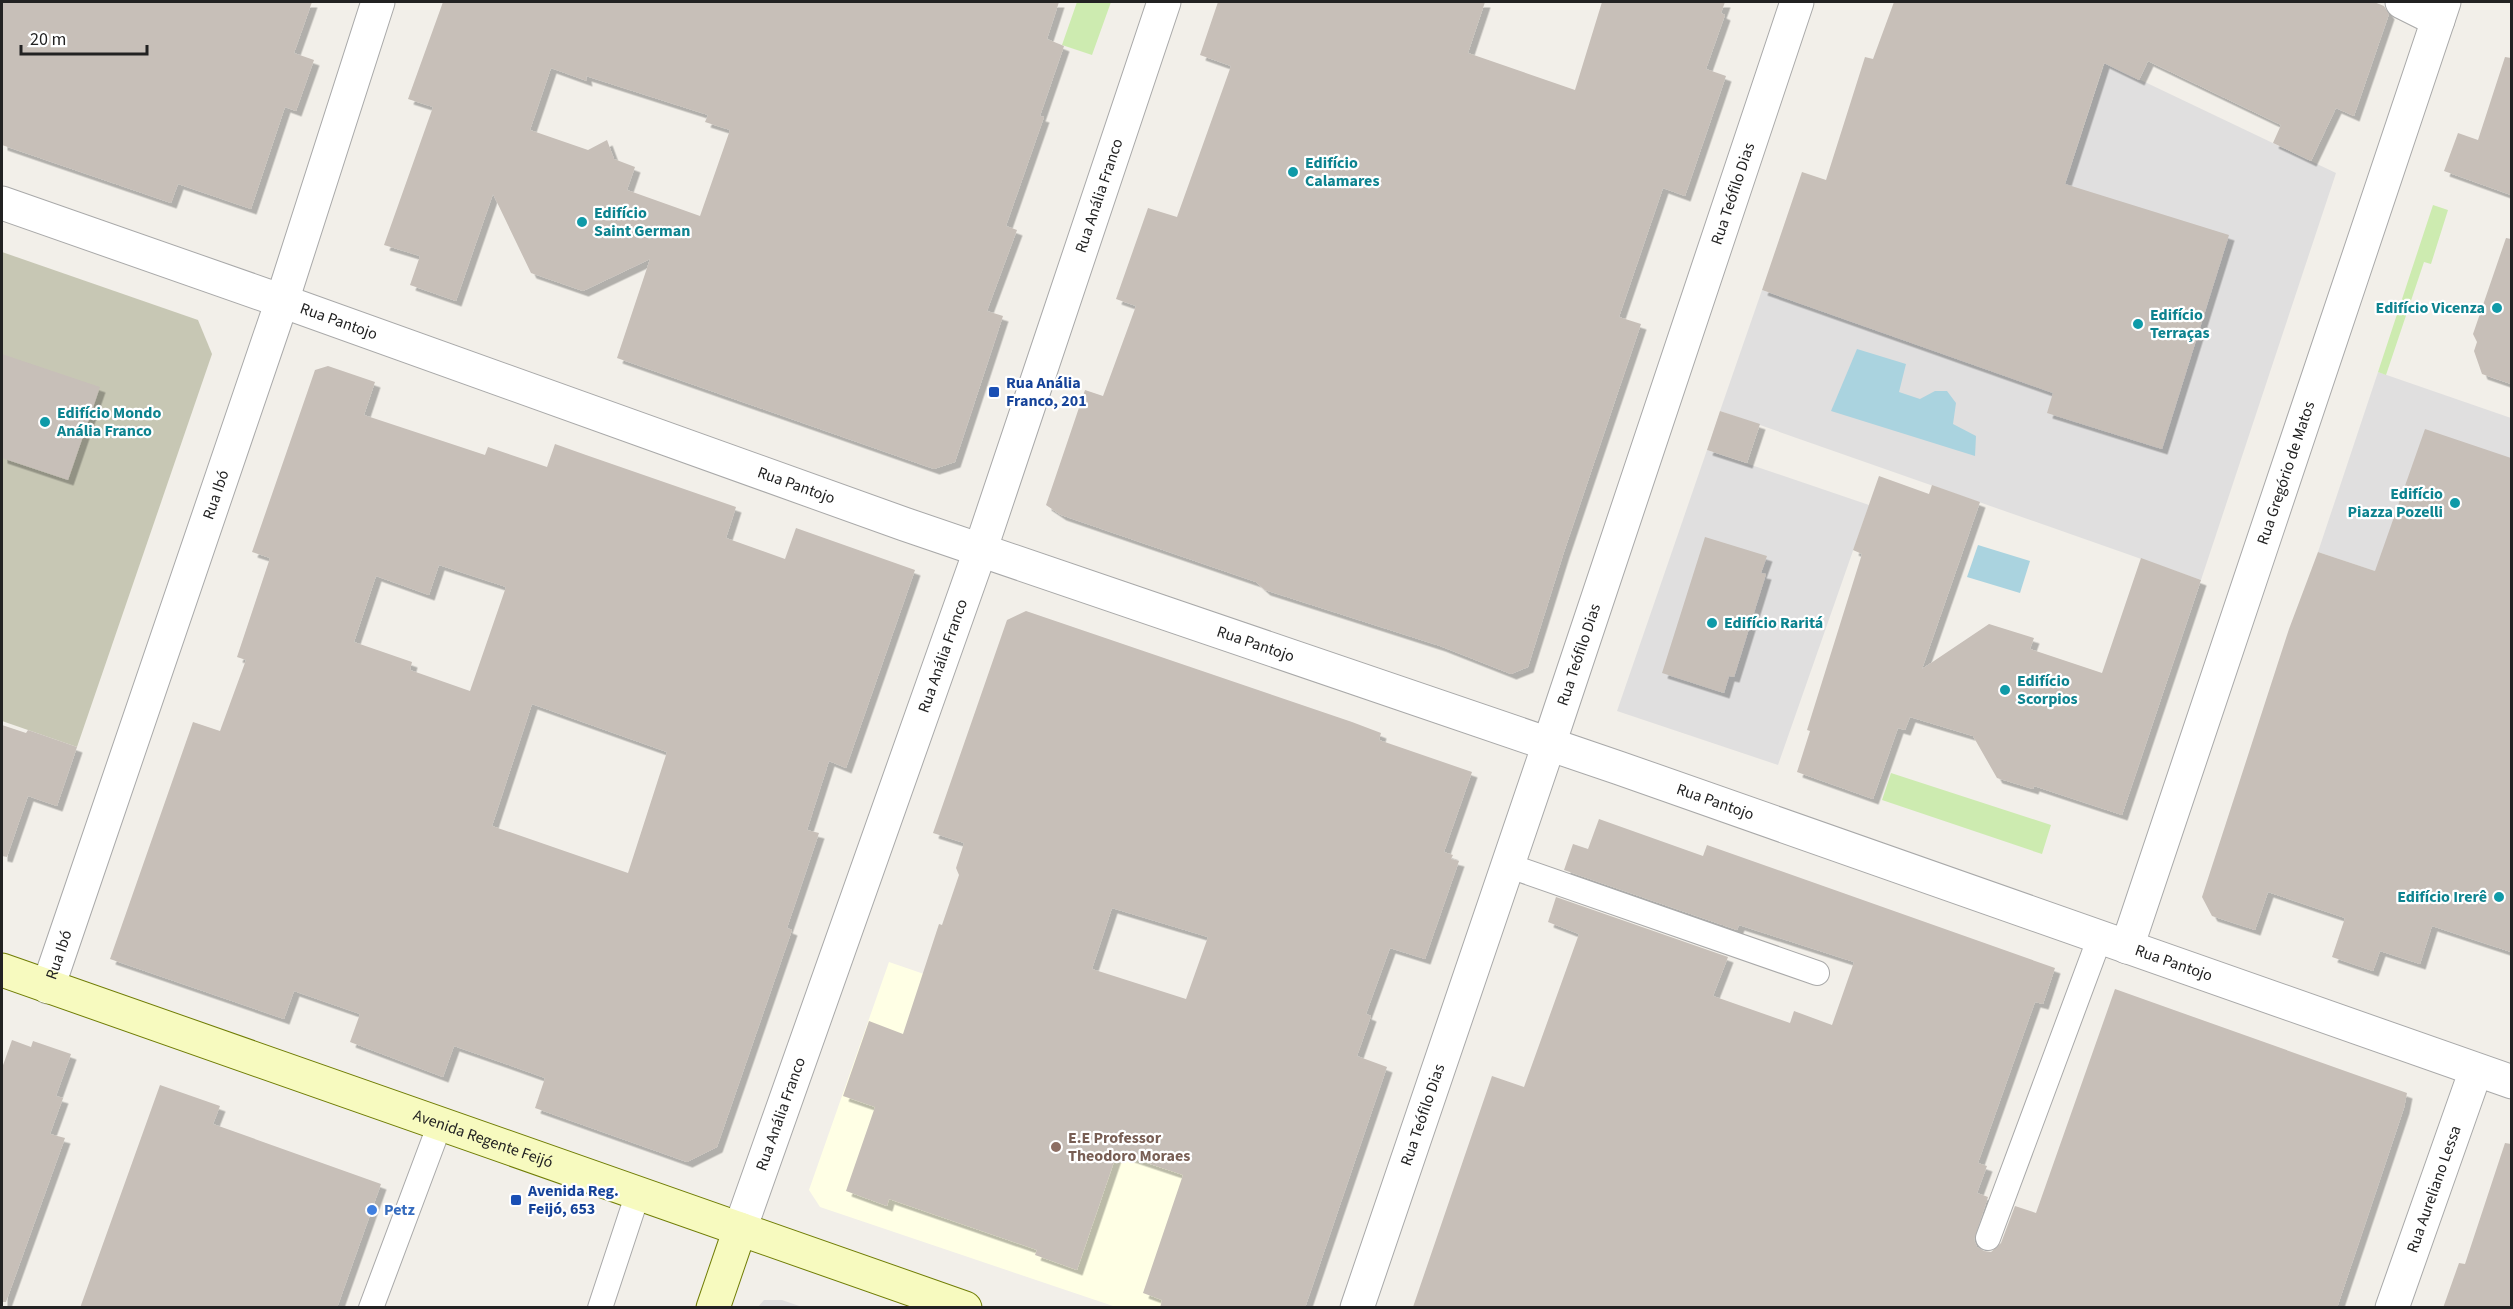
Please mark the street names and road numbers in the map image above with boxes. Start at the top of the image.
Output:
street label: Rua Anália Franco [1070,136,1128,256]
street label: Rua Teófilo Dias [1706,139,1760,248]
street label: Rua Pantojo [297,297,381,345]
street label: Rua Gregório de Matos [2252,398,2320,548]
street label: Rua Pantojo [755,461,838,509]
street label: Rua Ibó [197,467,235,522]
street label: Rua Anália Franco [913,596,973,716]
street label: Rua Teófilo Dias [1552,600,1606,709]
street label: Rua Pantojo [1214,621,1297,667]
street label: Rua Pantojo [1674,778,1757,826]
street label: Rua Ibó [40,927,78,982]
street label: Rua Pantojo [2132,939,2216,987]
street label: Rua Anália Franco [750,1054,811,1174]
street label: Rua Teófilo Dias [1395,1061,1450,1169]
street label: Avenida Regente Feijó [410,1104,556,1174]
street label: Rua Aureliano Lessa [2401,1123,2467,1256]

